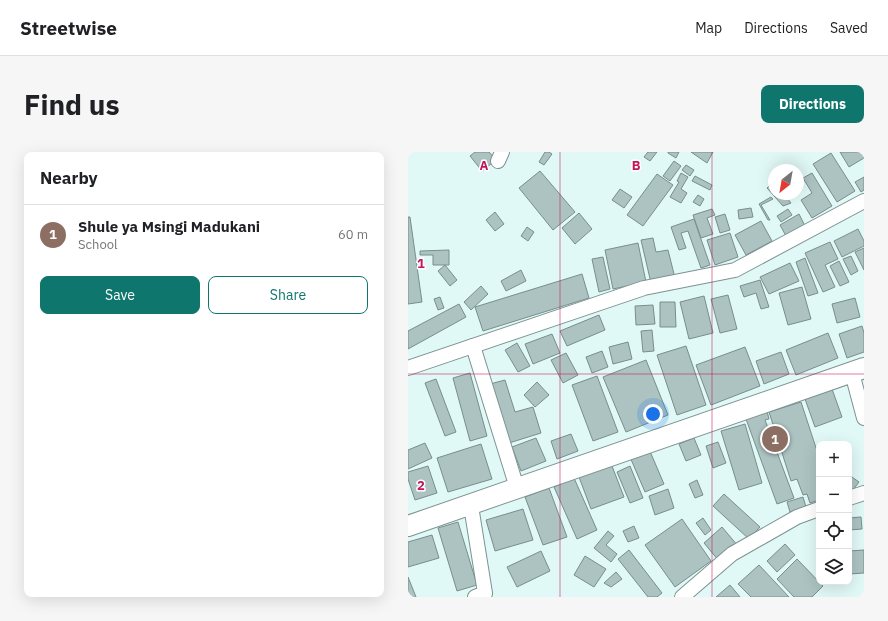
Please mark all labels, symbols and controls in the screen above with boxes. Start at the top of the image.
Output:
text: Streetwise [20,16,117,40]
text: Map [695,19,722,37]
text: Directions [744,19,808,37]
text: Saved [830,19,868,37]
button: Directions [761,85,864,123]
text: Find us [24,86,120,123]
text: A [480,157,489,174]
text: B [632,157,641,174]
north arrow [768,164,804,200]
text: Nearby [40,167,98,189]
text: Shule ya Msingi Madukani [78,217,260,236]
text: 1 [49,226,57,243]
text: 60 m [338,226,368,243]
text: School [78,236,118,253]
text: 1 [417,255,425,272]
button: Save [40,276,200,314]
button: Share [208,276,368,314]
your location [643,404,663,424]
pin: 1 [762,424,788,454]
map controls [816,441,852,585]
button: + [816,441,852,477]
text: 2 [417,477,425,494]
button: − [816,477,852,513]
button: locate [816,513,852,549]
button: layers [816,549,852,585]

